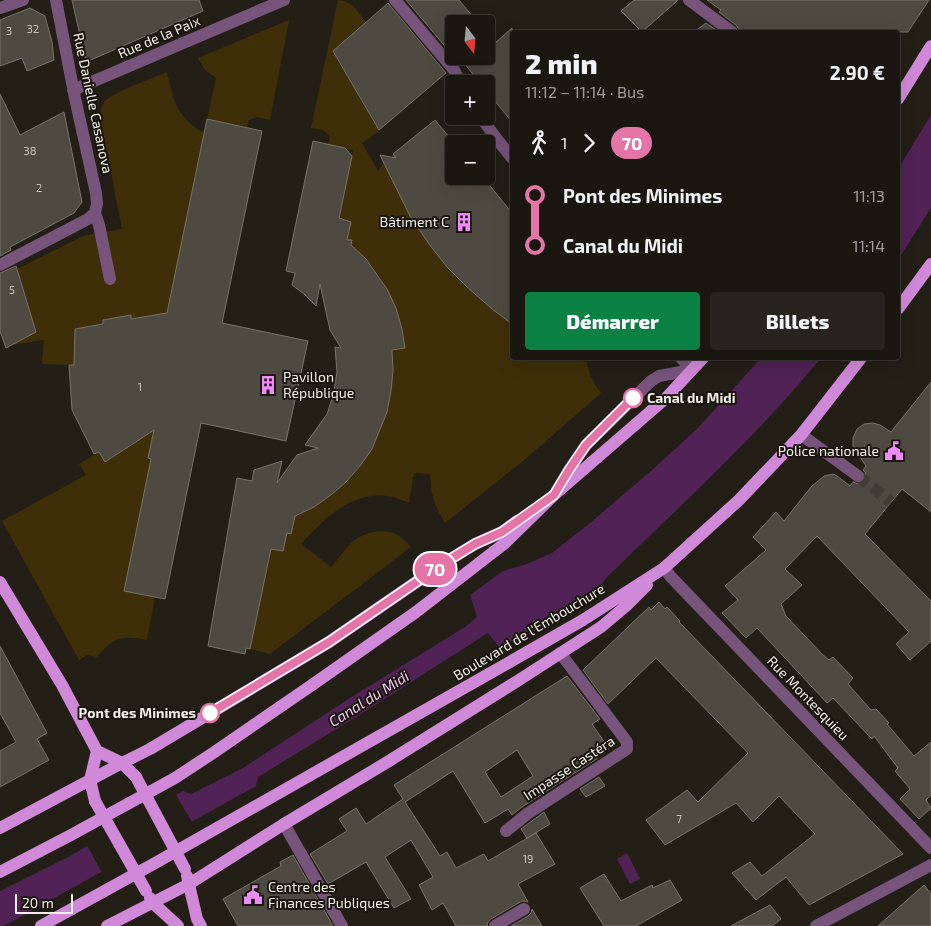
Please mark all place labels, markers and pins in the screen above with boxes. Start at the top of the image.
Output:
building icon: Bâtiment C [453,211,475,233]
place label: Bâtiment C [379,213,449,230]
place label: Pavillon République [283,368,354,401]
building icon: Pavillon République [257,374,279,396]
marker: Canal du Midi [623,388,643,408]
place label: Canal du Midi [647,389,736,406]
public building icon: Police nationale [883,440,905,462]
place label: Police nationale [778,442,879,459]
marker: Pont des Minimes [200,703,220,723]
place label: Pont des Minimes [79,704,196,721]
place label: Centre des Finances Publiques [268,878,390,911]
public building icon: Centre des Finances Publiques [242,884,264,906]

